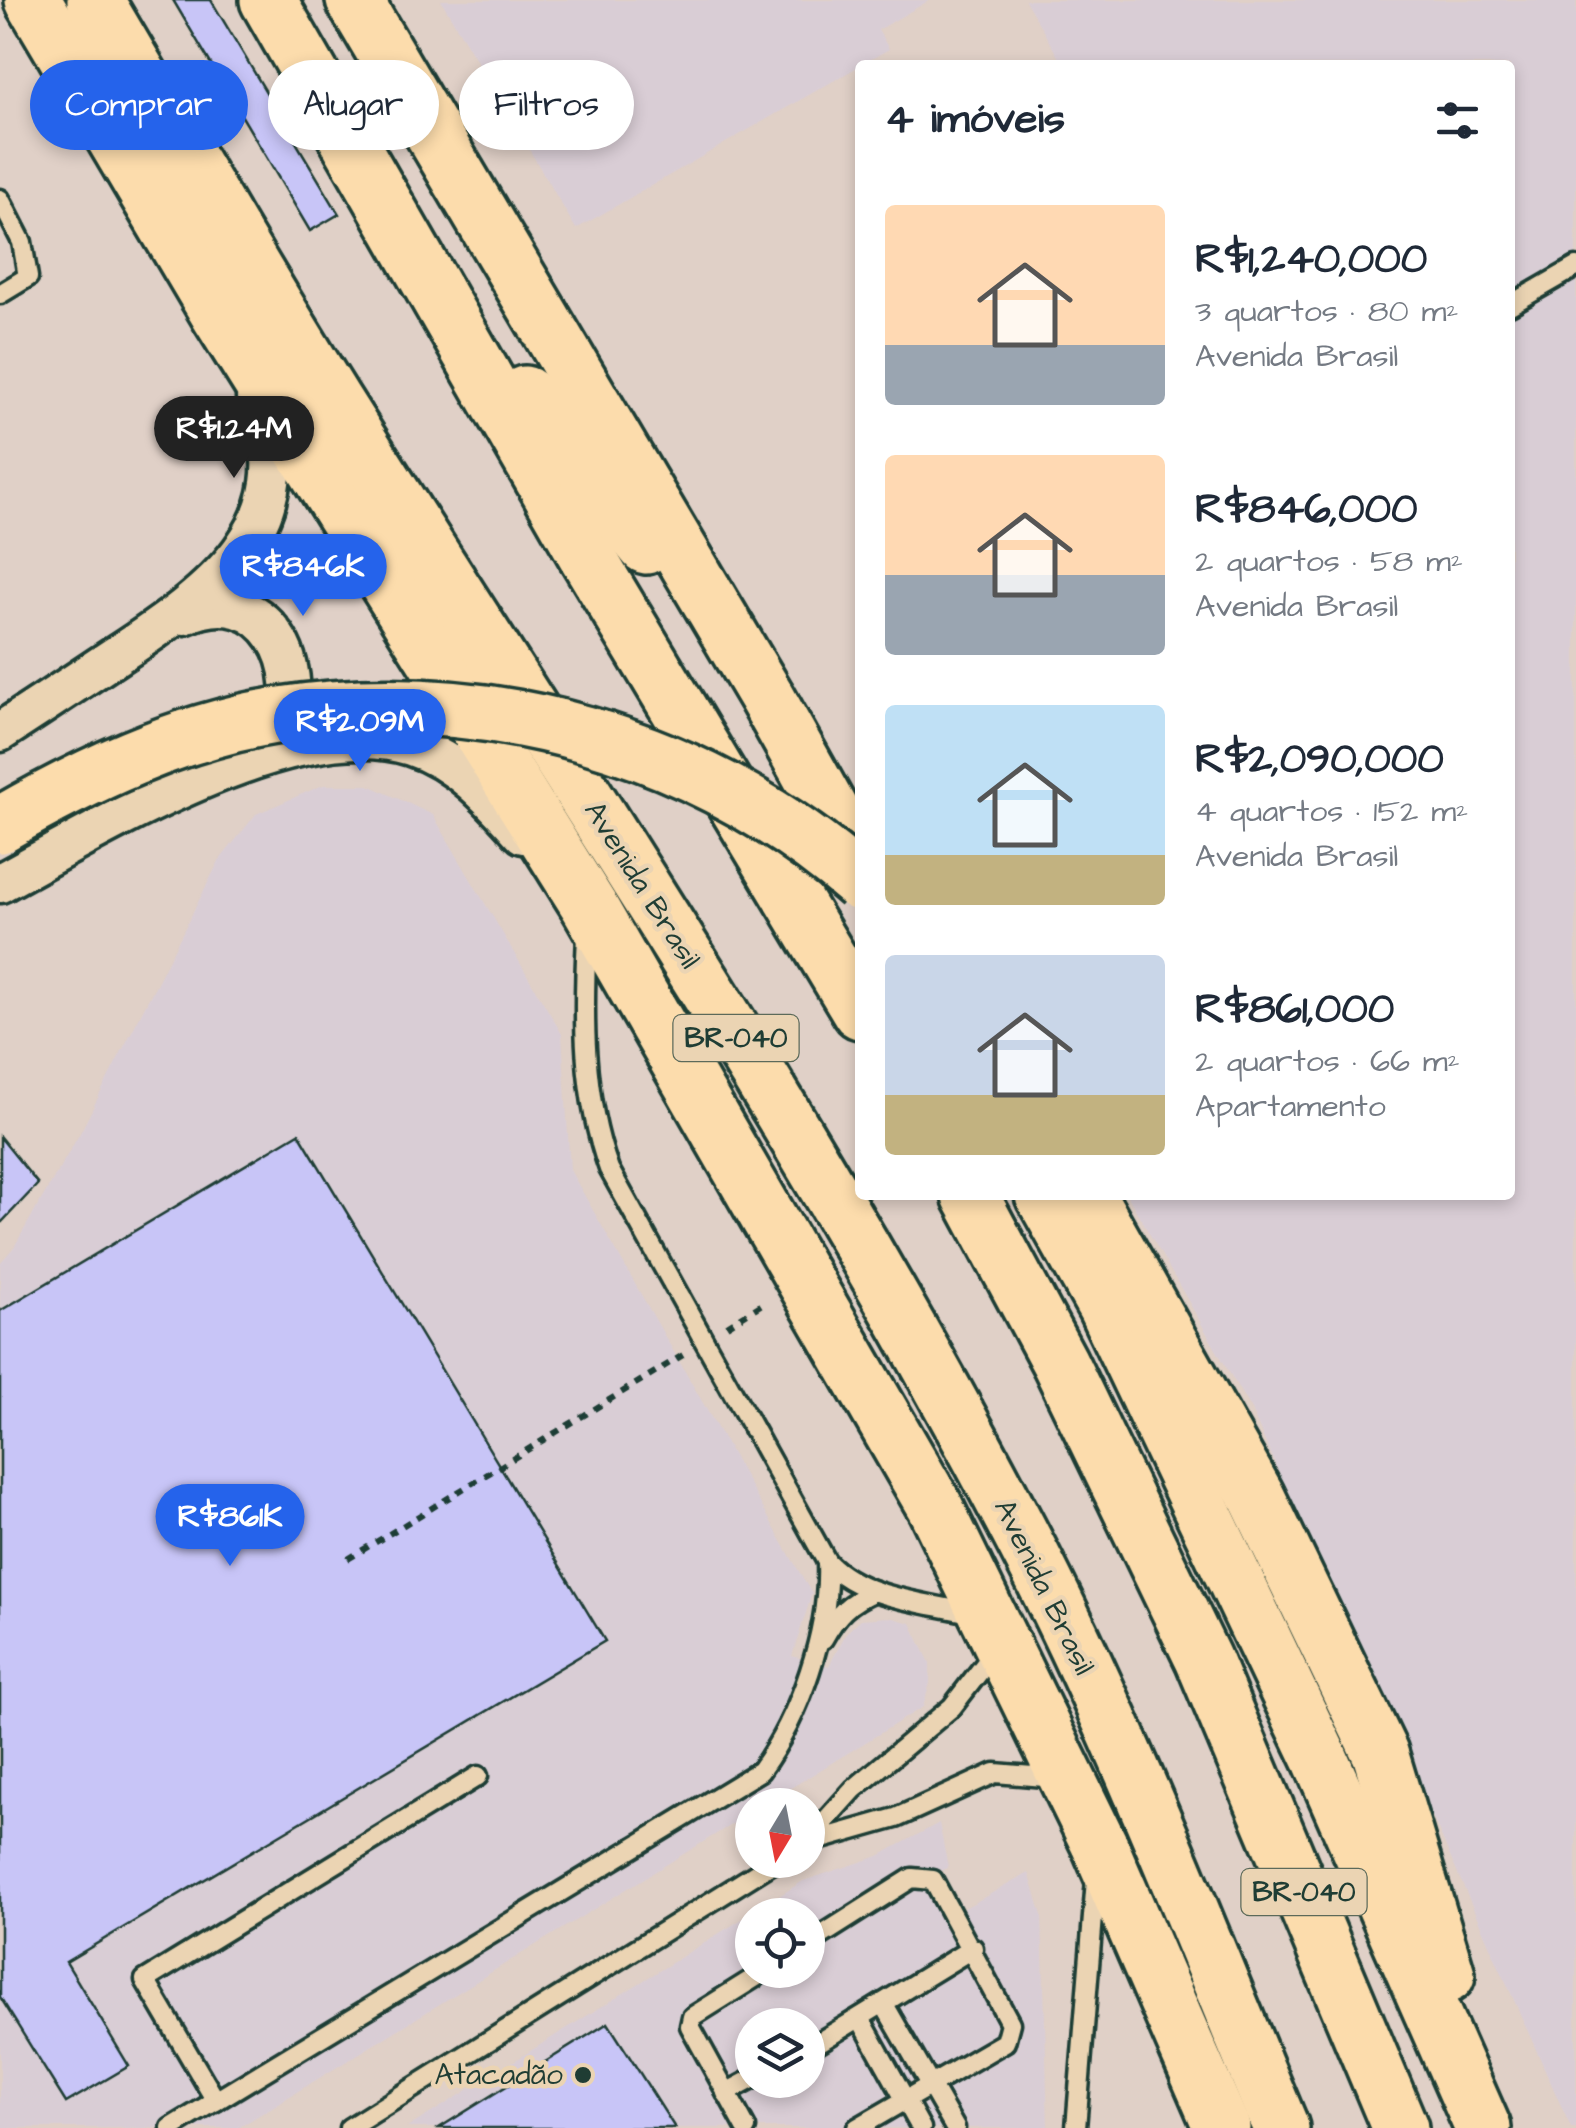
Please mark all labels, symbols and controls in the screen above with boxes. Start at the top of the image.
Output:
chip: Comprar [30,60,248,150]
chip: Alugar [268,60,439,150]
chip: Filtros [459,60,634,150]
text: 4 imóveis [885,91,1065,149]
icon: filters [1430,93,1485,148]
text: R$1,240,000 [1195,231,1427,289]
icon: home [965,245,1085,365]
text: 3 quartos · 80 m² [1195,289,1459,334]
text: Avenida Brasil [1195,334,1398,379]
pin: R$1.24M [142,396,326,481]
text: R$1.24M [176,406,292,451]
text: R$846,000 [1195,481,1417,539]
icon: home [965,495,1085,615]
pin: R$846K [222,534,384,619]
text: 2 quartos · 58 m² [1195,539,1463,584]
text: R$846K [242,544,364,589]
text: Avenida Brasil [1195,584,1398,629]
pin: R$2.09M [268,689,452,774]
text: R$2.09M [296,699,424,744]
text: R$2,090,000 [1195,731,1444,789]
icon: home [965,745,1085,865]
text: 4 quartos · 152 m² [1195,789,1468,834]
street label: Avenida Brasil [574,793,710,977]
text: Avenida Brasil [1195,834,1398,879]
text: R$861,000 [1195,981,1394,1039]
icon: home [965,995,1085,1115]
road number: BR-040 [674,1015,798,1061]
text: 2 quartos · 66 m² [1195,1039,1460,1084]
text: Apartamento [1195,1084,1386,1129]
pin: R$861K [149,1484,311,1569]
street label: Avenida Brasil [983,1492,1105,1682]
text: R$861K [178,1494,282,1539]
north arrow [735,1788,825,1878]
map controls [735,1788,825,2098]
road number: BR-040 [1242,1869,1366,1915]
button: locate [735,1898,825,1988]
button: layers [735,2008,825,2098]
place label: Atacadão [435,2054,563,2096]
marker: Atacadão [572,2064,594,2086]

